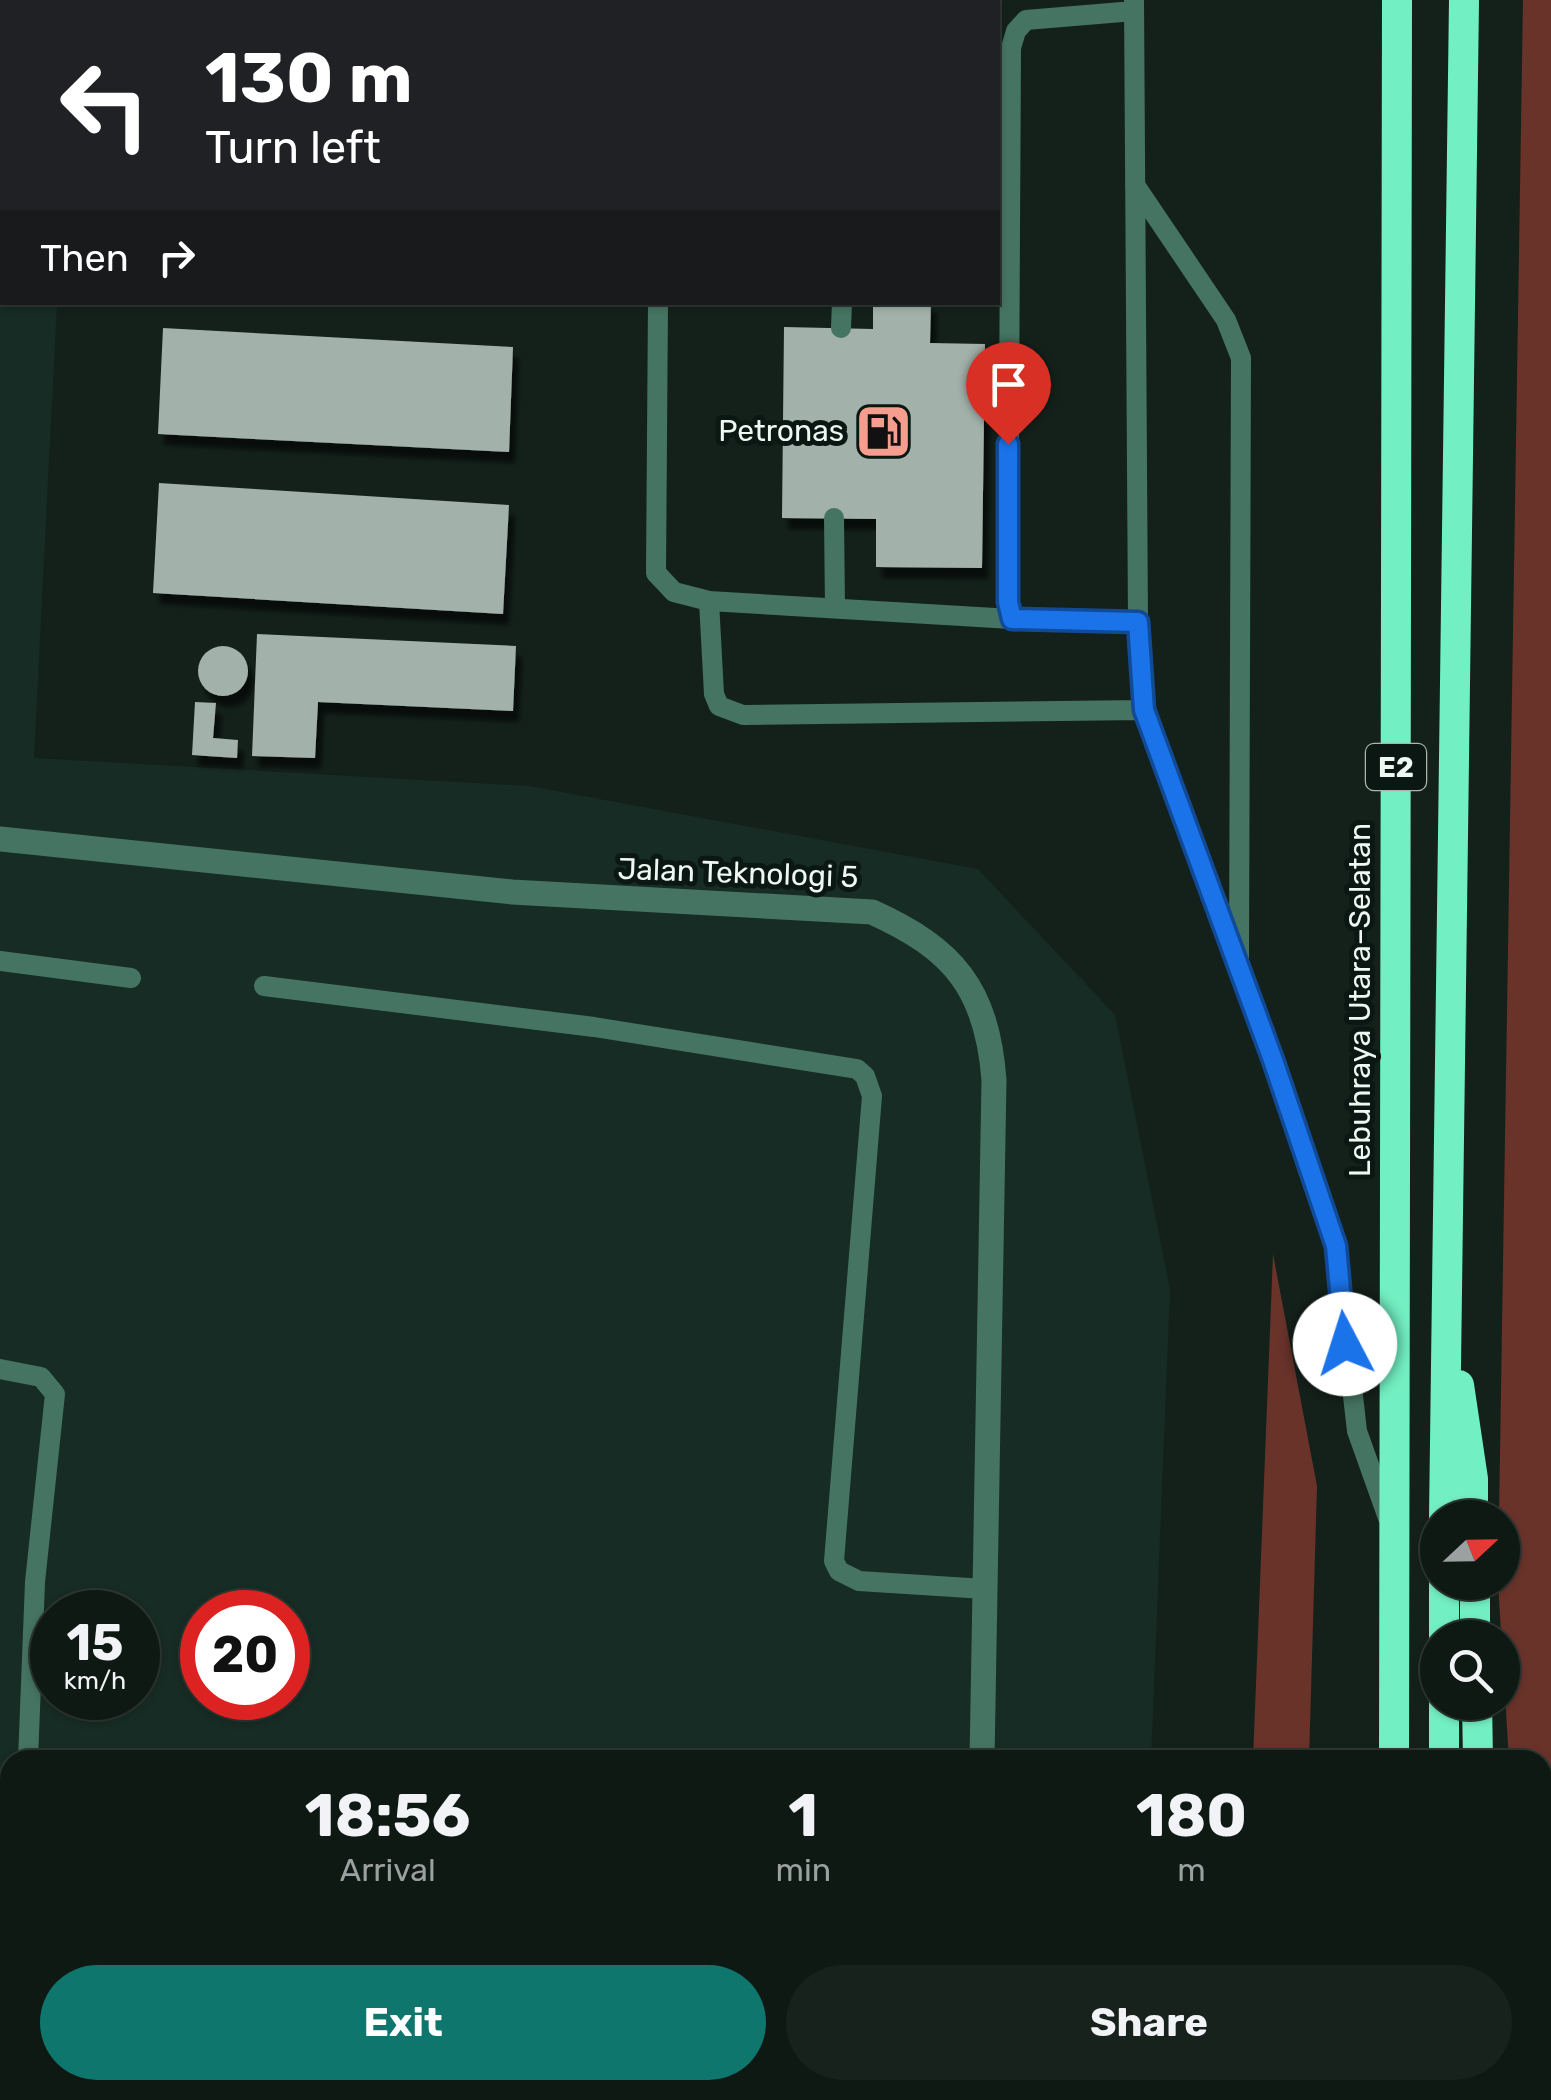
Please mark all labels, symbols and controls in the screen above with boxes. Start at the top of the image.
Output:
text: 130 m [205,37,413,120]
icon: left [40,40,170,170]
text: Turn left [205,121,381,174]
icon: right [149,230,204,285]
text: Then [40,235,129,281]
pin [966,342,1051,445]
icon: arrive [981,357,1036,412]
fuel station icon: Petronas [853,401,913,461]
place label: Petronas [718,413,844,449]
road number: E2 [1366,744,1426,790]
street label: Lebuhraya Utara–Selatan [1342,823,1378,1177]
street label: Jalan Teknologi 5 [617,851,859,895]
position arrow [1293,1292,1397,1396]
north arrow [1420,1500,1520,1600]
map controls [1420,1500,1520,1720]
speed limit sign: 20 [180,1590,310,1720]
text: 15 [66,1613,124,1673]
button: search [1420,1620,1520,1720]
text: km/h [64,1666,126,1695]
text: 18:56 [305,1780,471,1851]
text: 1 [788,1780,818,1851]
text: 180 [1136,1780,1247,1851]
text: Arrival [340,1851,436,1889]
text: min [775,1851,831,1889]
text: m [1177,1851,1206,1889]
button: Exit [40,1965,766,2080]
button: Share [786,1965,1512,2080]

